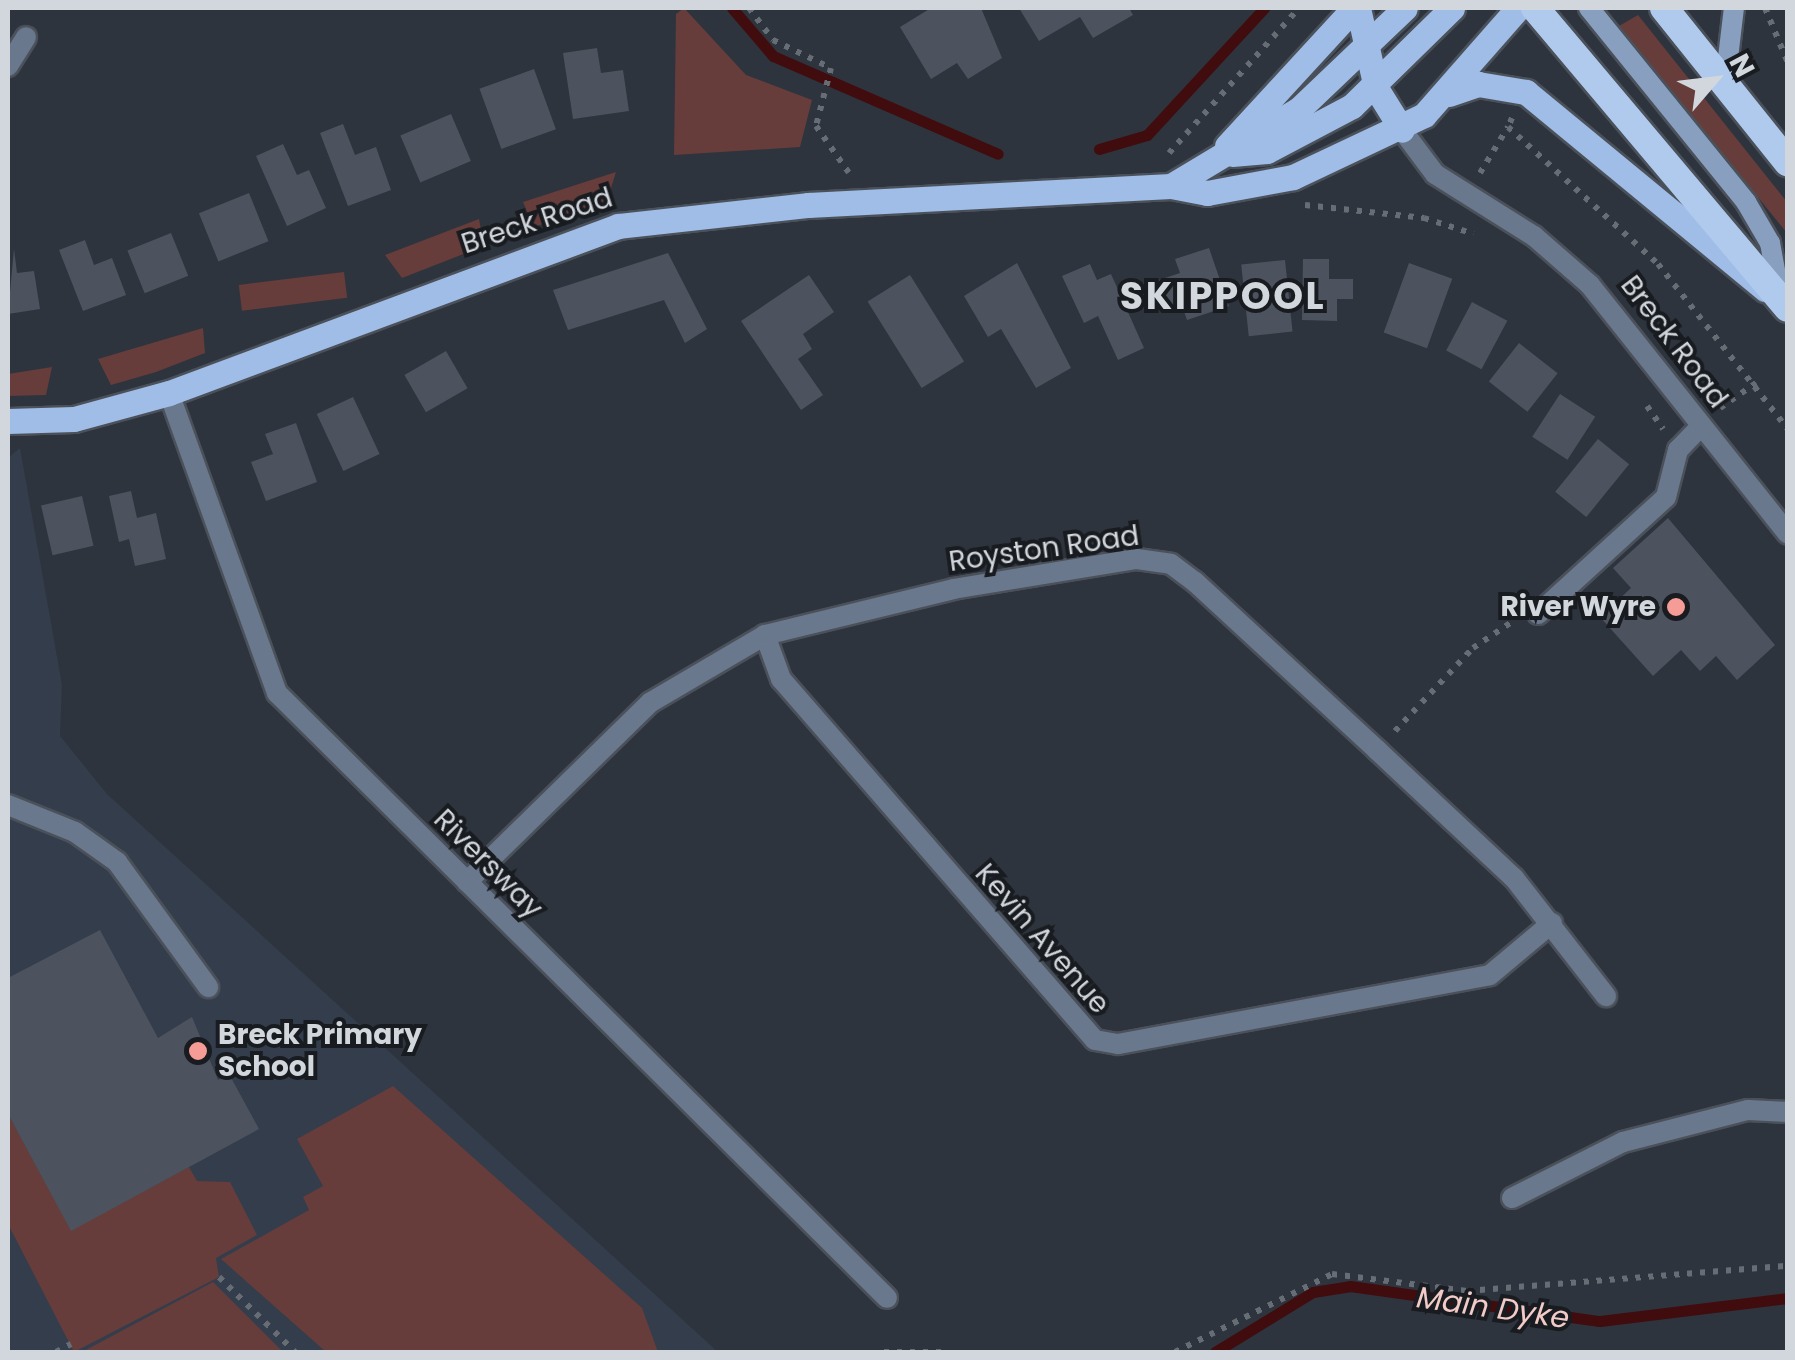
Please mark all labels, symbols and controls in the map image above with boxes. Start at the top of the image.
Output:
north arrow [1665,30,1765,130]
text: N [1720,47,1764,84]
street label: Breck Road [457,181,617,261]
street label: Breck Road [1613,269,1735,415]
district label: SKIPPOOL [1120,273,1326,319]
street label: Royston Road [947,519,1141,579]
place label: River Wyre [1500,590,1656,624]
marker: River Wyre [1665,596,1687,618]
street label: Riversway [427,803,549,925]
street label: Kevin Avenue [968,857,1116,1021]
place label: Breck Primary School [218,1018,422,1084]
marker: Breck Primary School [187,1040,209,1062]
water label: Main Dyke [1414,1279,1572,1337]

